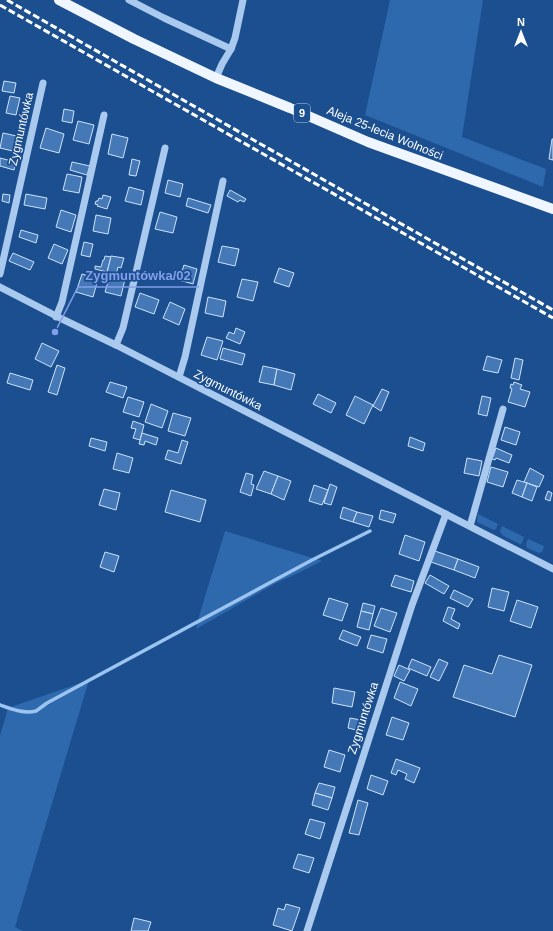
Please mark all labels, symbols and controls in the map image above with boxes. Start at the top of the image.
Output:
north arrow [501,12,541,52]
text: N [517,16,525,28]
street label: Zygmuntówka [6,91,36,167]
street label: Aleja 25-lecia Wolności [325,103,445,163]
road number: 9 [294,104,310,122]
callout: Zygmuntówka/02 [78,262,199,287]
text: Zygmuntówka/02 [85,268,191,283]
street label: Zygmuntówka [192,367,265,413]
street label: Zygmuntówka [345,680,381,756]

